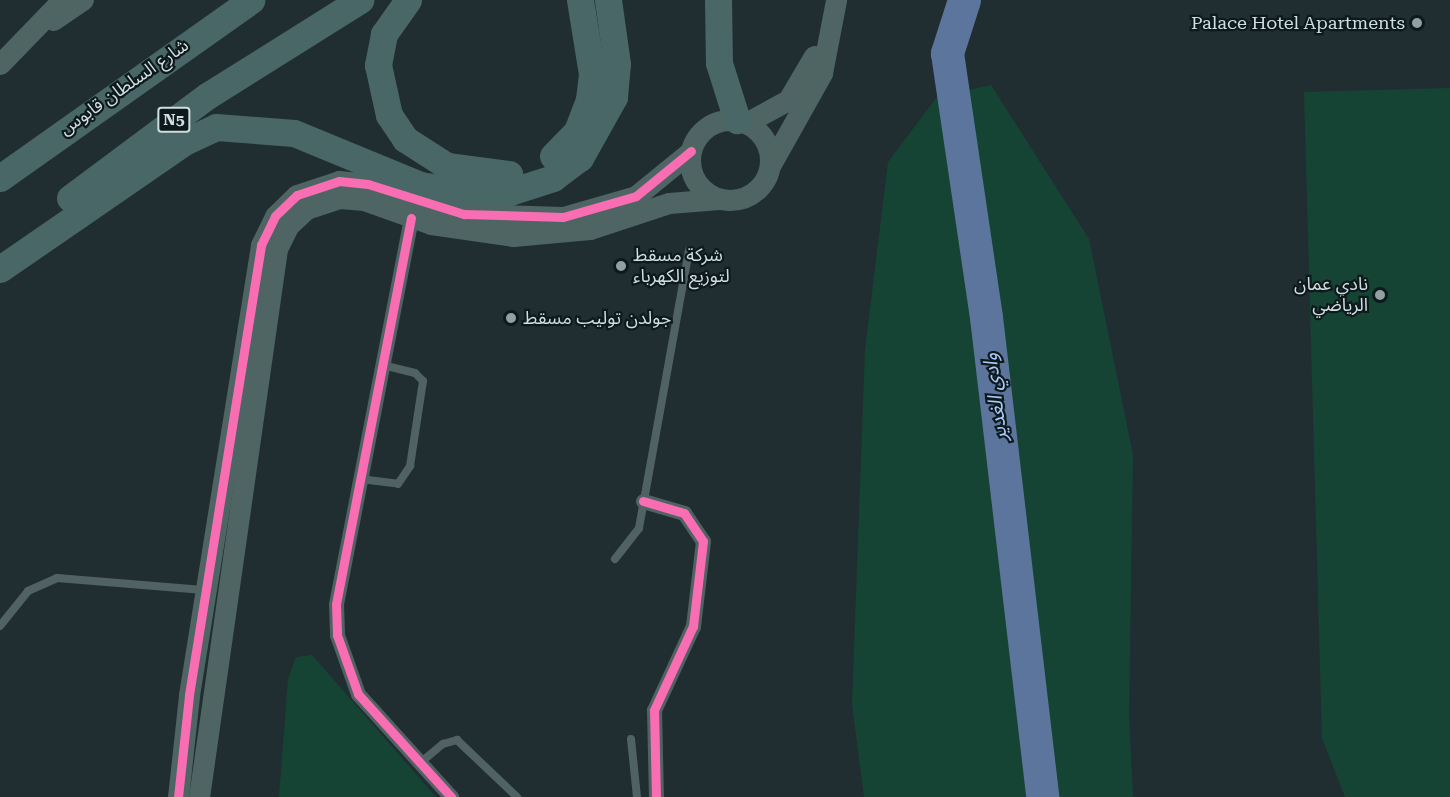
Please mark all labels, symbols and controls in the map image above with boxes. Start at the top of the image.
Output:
place label: Palace Hotel Apartments [1191,12,1405,34]
marker: Palace Hotel Apartments [1410,16,1424,30]
street label: شارع السلطان قابوس [55,34,193,140]
road number: N5 [156,107,192,133]
place label: شركة مسقط لتوزيع الكهرباء [633,245,730,288]
marker: شركة مسقط لتوزيع الكهرباء [614,259,628,273]
place label: نادي عمان الرياضي [1294,274,1368,316]
marker: نادي عمان الرياضي [1373,288,1387,302]
place label: جولدن توليب مسقط [523,307,671,329]
marker: جولدن توليب مسقط [504,311,518,325]
water label: وادي الغدير [978,352,1012,442]

